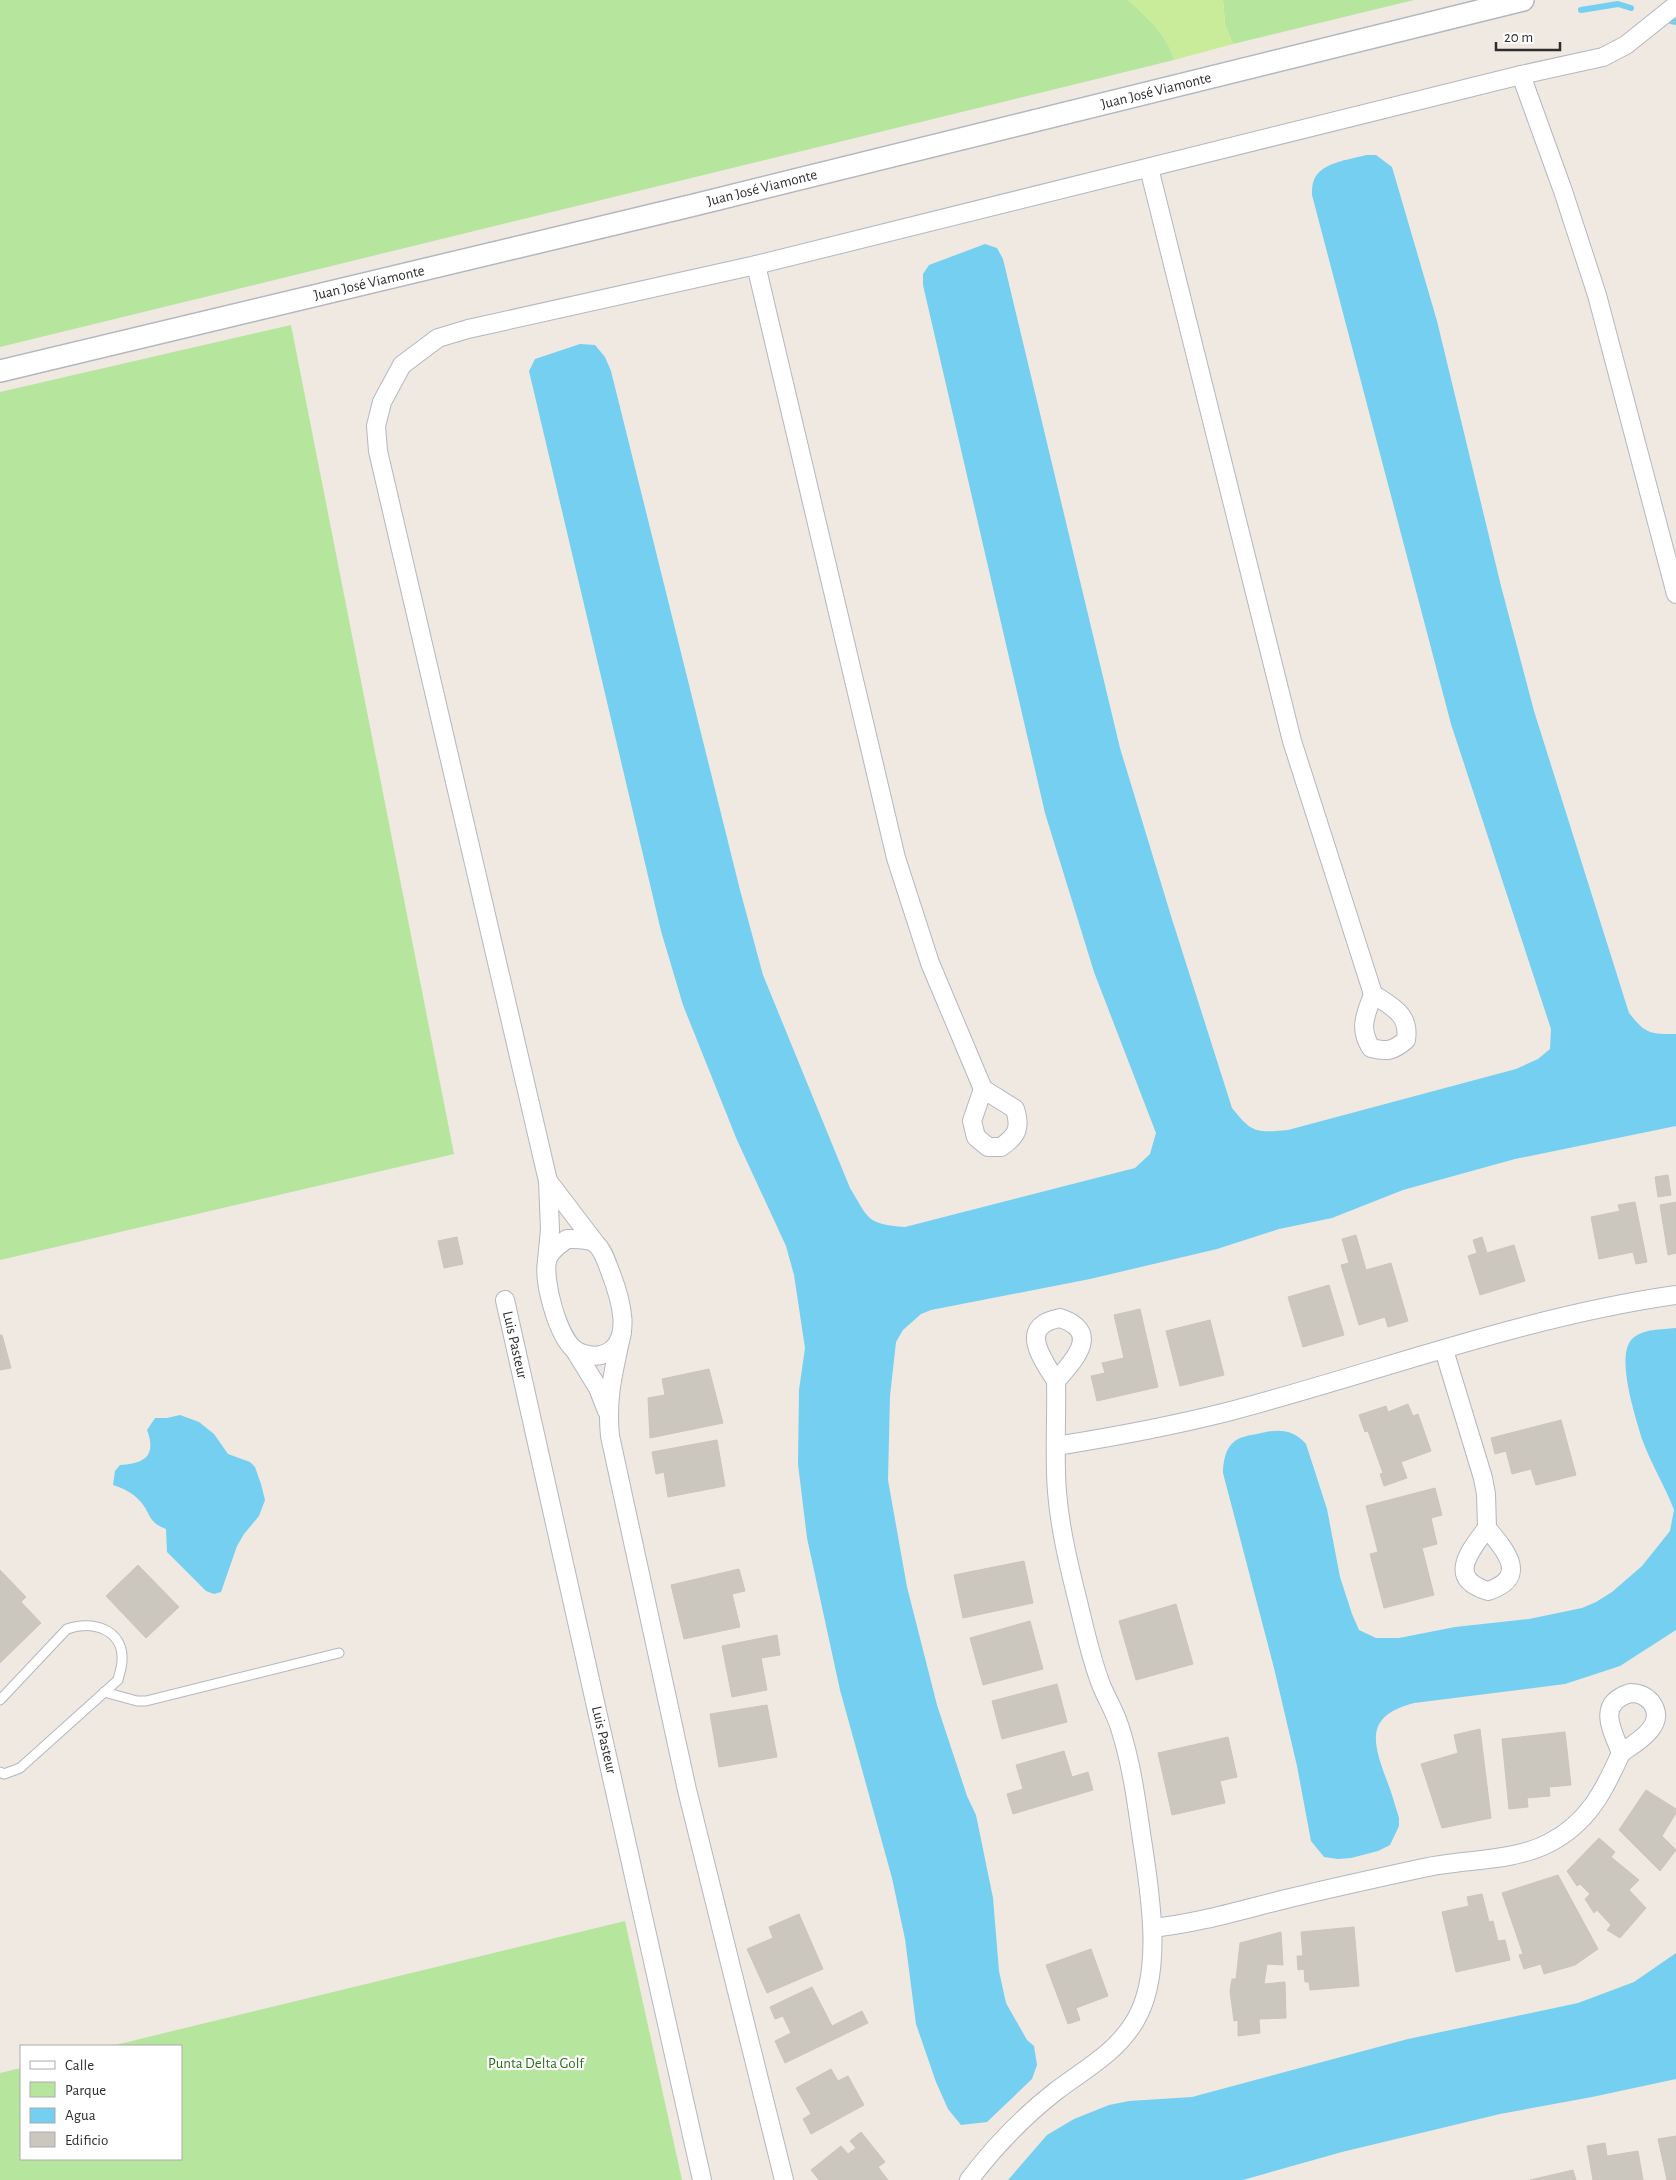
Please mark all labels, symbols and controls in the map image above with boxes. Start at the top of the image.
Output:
scale bar [1496,20,1560,52]
text: 20 m [1504,30,1533,45]
street label: Juan José Viamonte [1099,70,1213,112]
street label: Juan José Viamonte [705,167,819,209]
street label: Juan José Viamonte [312,263,426,303]
street label: Luis Pasteur [500,1310,530,1381]
street label: Luis Pasteur [589,1705,619,1776]
legend [20,2045,182,2160]
park label: Punta Delta Golf [488,2056,585,2071]
text: Calle [65,2058,94,2073]
text: Parque [65,2083,106,2098]
text: Agua [65,2108,96,2123]
text: Edificio [65,2133,108,2148]

